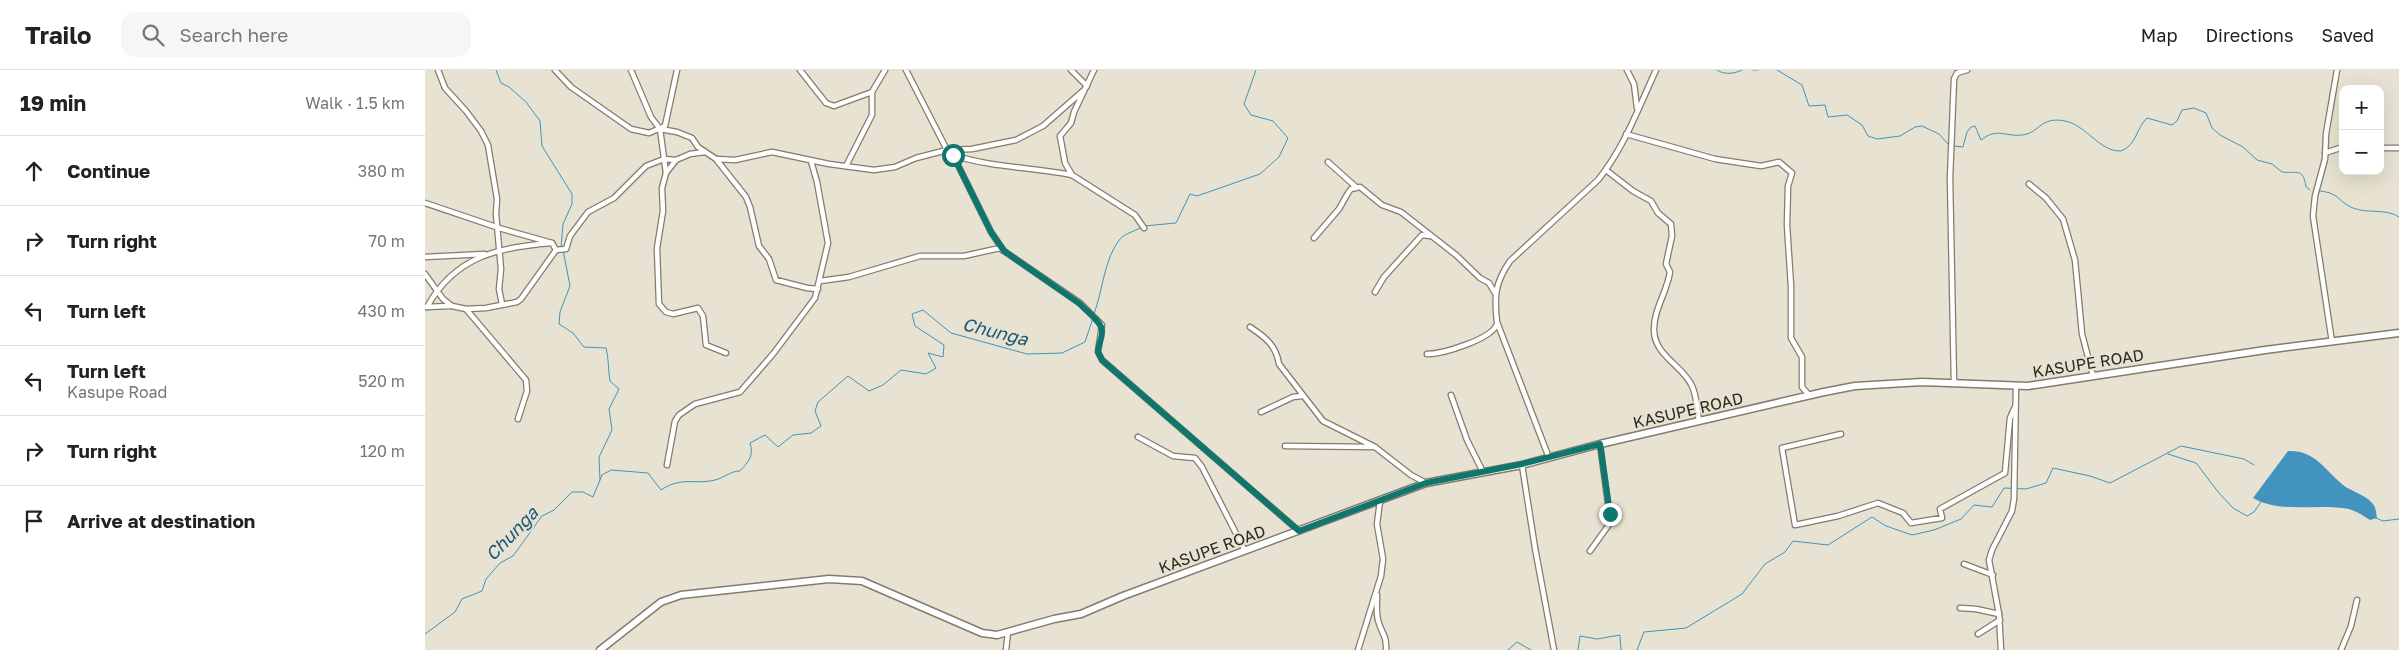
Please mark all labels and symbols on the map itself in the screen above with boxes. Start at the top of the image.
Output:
route start [942,144,965,167]
water label: Chunga [960,312,1031,350]
street label: KASUPE ROAD [2031,344,2145,382]
street label: KASUPE ROAD [1631,388,1745,432]
water label: Chunga [480,501,543,565]
route end [1599,503,1622,526]
street label: KASUPE ROAD [1156,520,1268,578]

